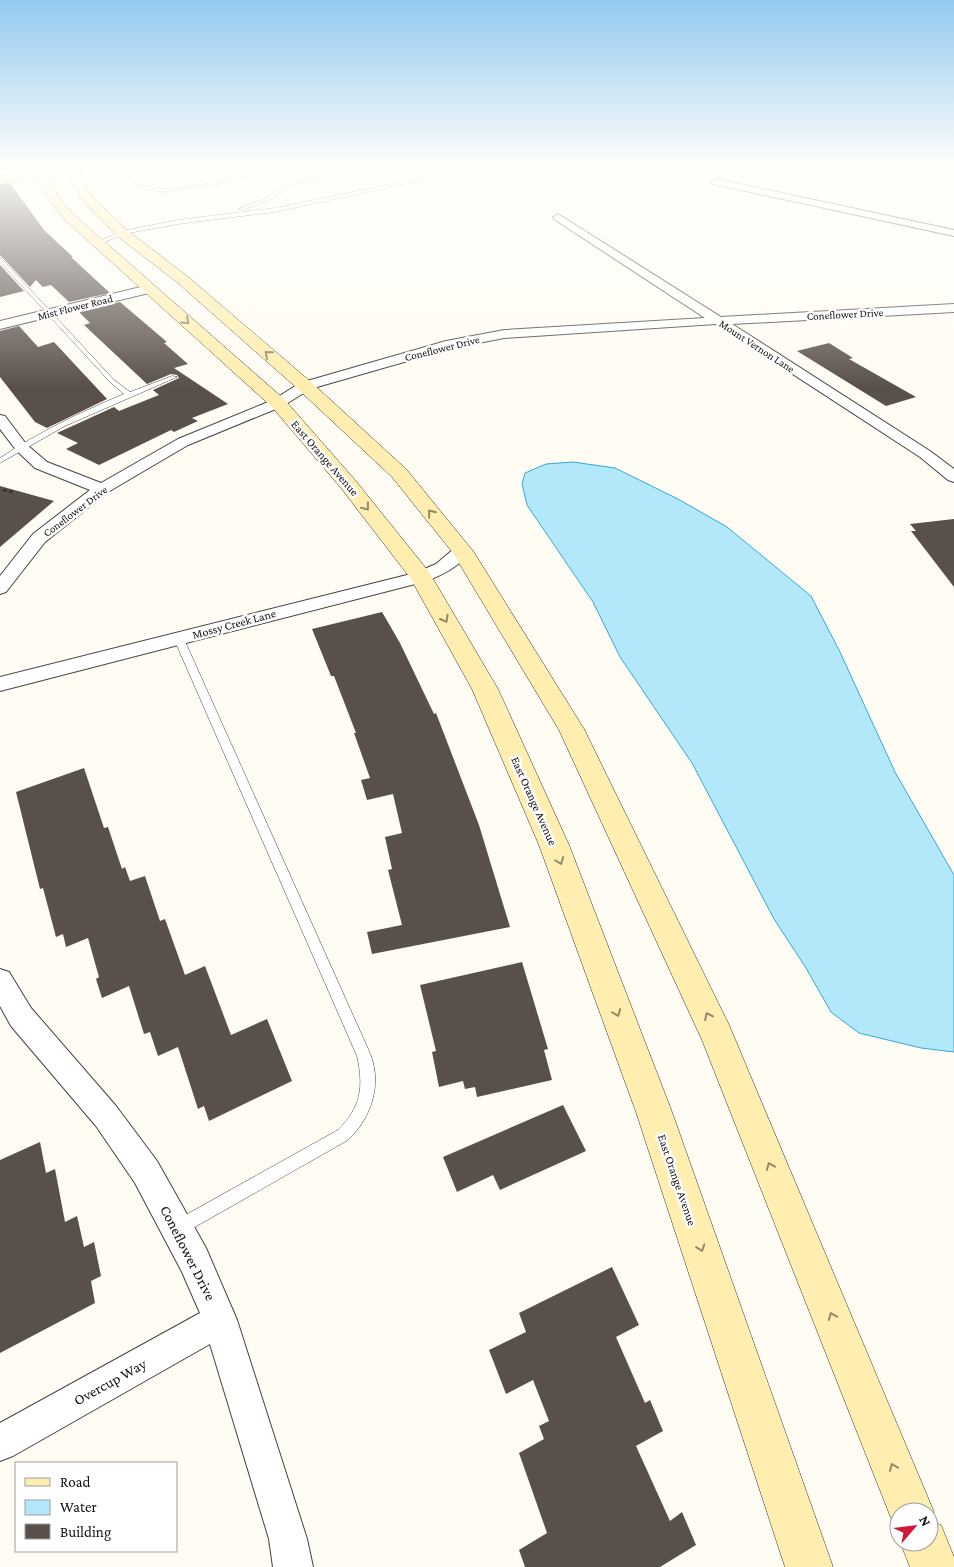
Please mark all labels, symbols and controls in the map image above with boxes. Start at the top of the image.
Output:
street label: Mist Flower Road [36,292,114,322]
street label: Coneflower Drive [806,306,884,322]
one-way arrow [180,315,189,324]
street label: Mount Vernon Lane [717,317,797,375]
street label: Coneflower Drive [403,333,481,363]
one-way arrow [265,352,274,360]
street label: East Orange Avenue [288,417,362,499]
street label: Coneflower Drive [41,483,109,539]
one-way arrow [361,501,369,510]
one-way arrow [428,510,437,519]
street label: Mossy Creek Lane [191,606,277,642]
one-way arrow [439,614,449,623]
street label: East Orange Avenue [508,754,560,848]
one-way arrow [554,856,564,864]
one-way arrow [611,1008,621,1016]
one-way arrow [703,1012,714,1021]
street label: East Orange Avenue [655,1132,699,1228]
one-way arrow [766,1162,776,1171]
street label: Coneflower Drive [157,1203,219,1304]
one-way arrow [695,1243,705,1252]
one-way arrow [827,1312,838,1321]
street label: Overcup Way [71,1356,149,1409]
legend [15,1462,178,1552]
one-way arrow [889,1463,899,1472]
text: Road [60,1474,91,1490]
text: Water [60,1499,97,1515]
north arrow [889,1502,939,1552]
text: N [916,1513,935,1529]
text: Building [60,1524,111,1541]

